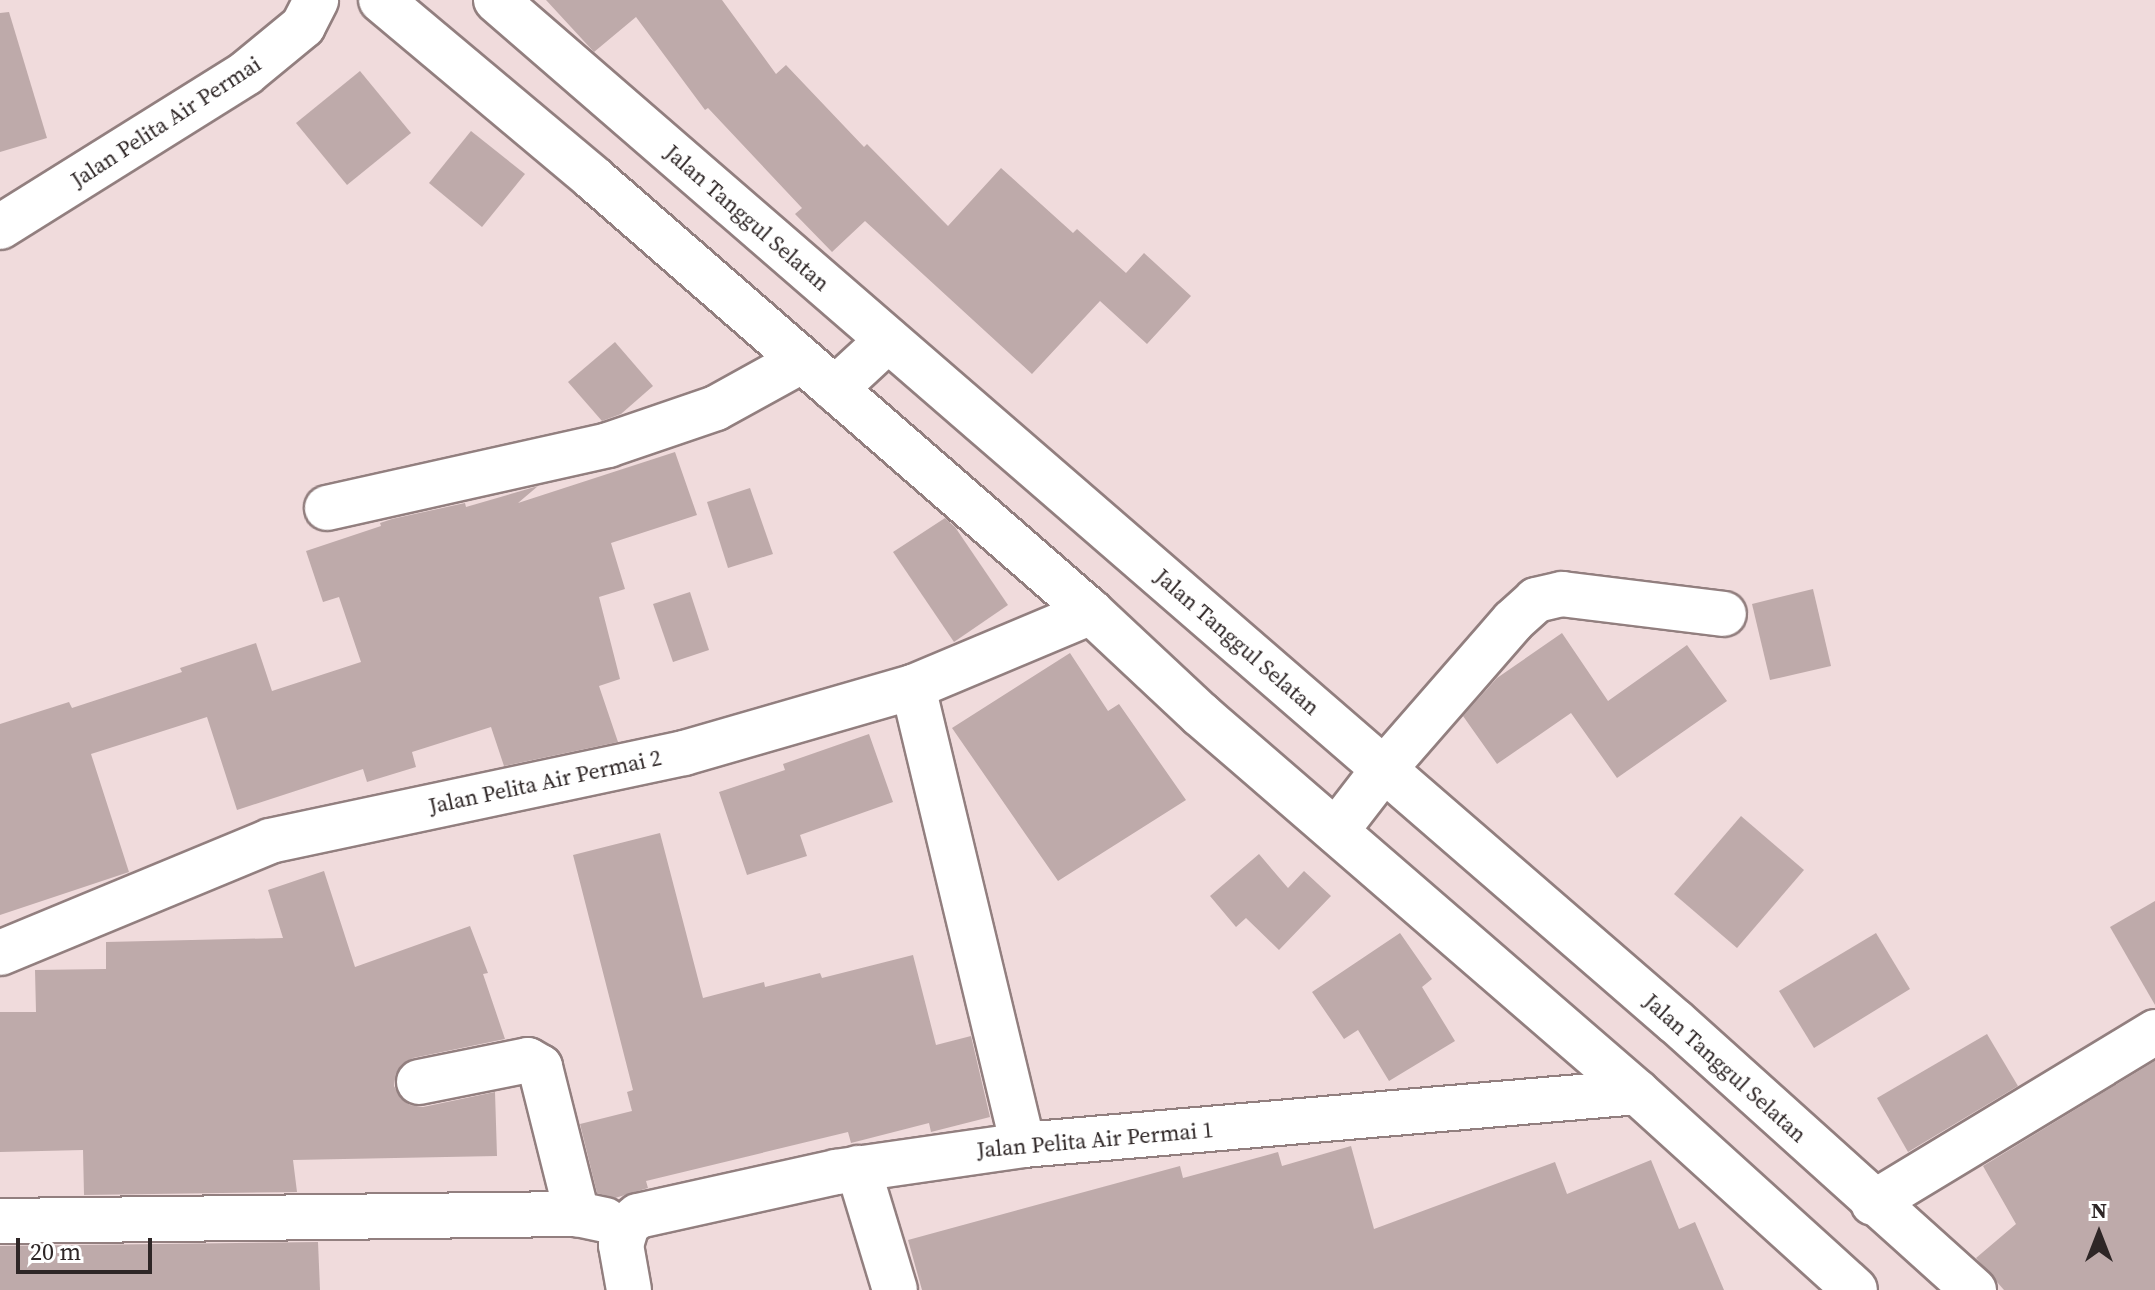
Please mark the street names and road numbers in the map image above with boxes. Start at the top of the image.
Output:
street label: Jalan Pelita Air Permai [66,51,266,193]
street label: Jalan Tanggul Selatan [659,139,835,297]
street label: Jalan Tanggul Selatan [1149,563,1325,721]
street label: Jalan Pelita Air Permai 2 [426,744,664,820]
street label: Jalan Tanggul Selatan [1638,988,1812,1148]
street label: Jalan Pelita Air Permai 1 [976,1117,1214,1163]

